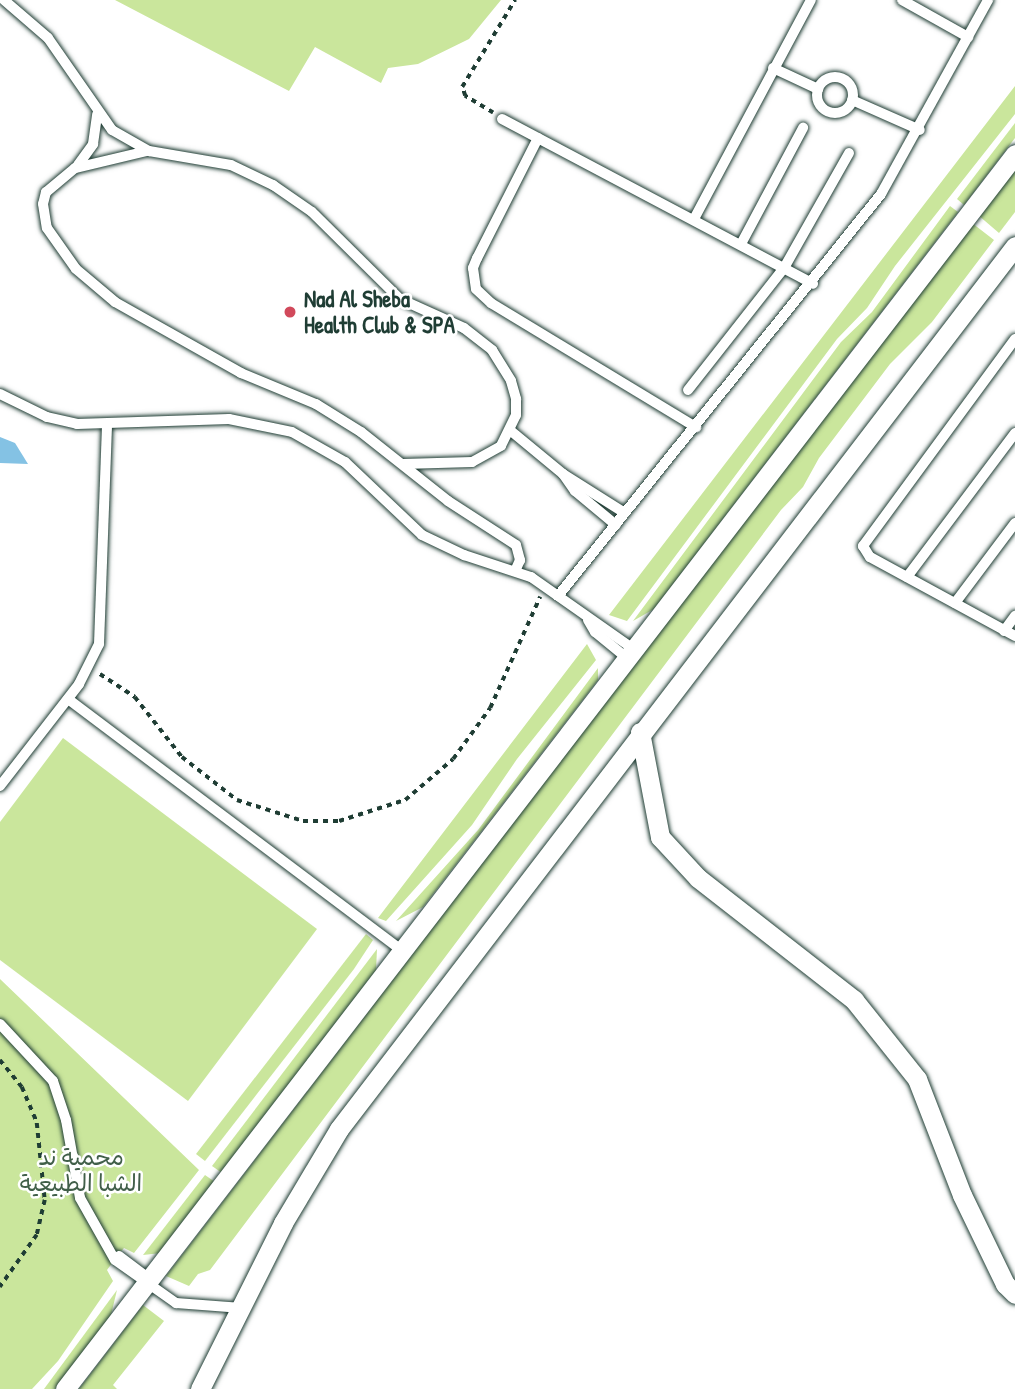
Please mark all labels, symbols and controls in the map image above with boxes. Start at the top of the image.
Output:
place label: Nad Al Sheba Health Club & SPA [304,285,455,339]
marker: Nad Al Sheba Health Club & SPA [282,304,298,320]
park label: محمية ند الشبا الطبيعية [20,1143,142,1197]

